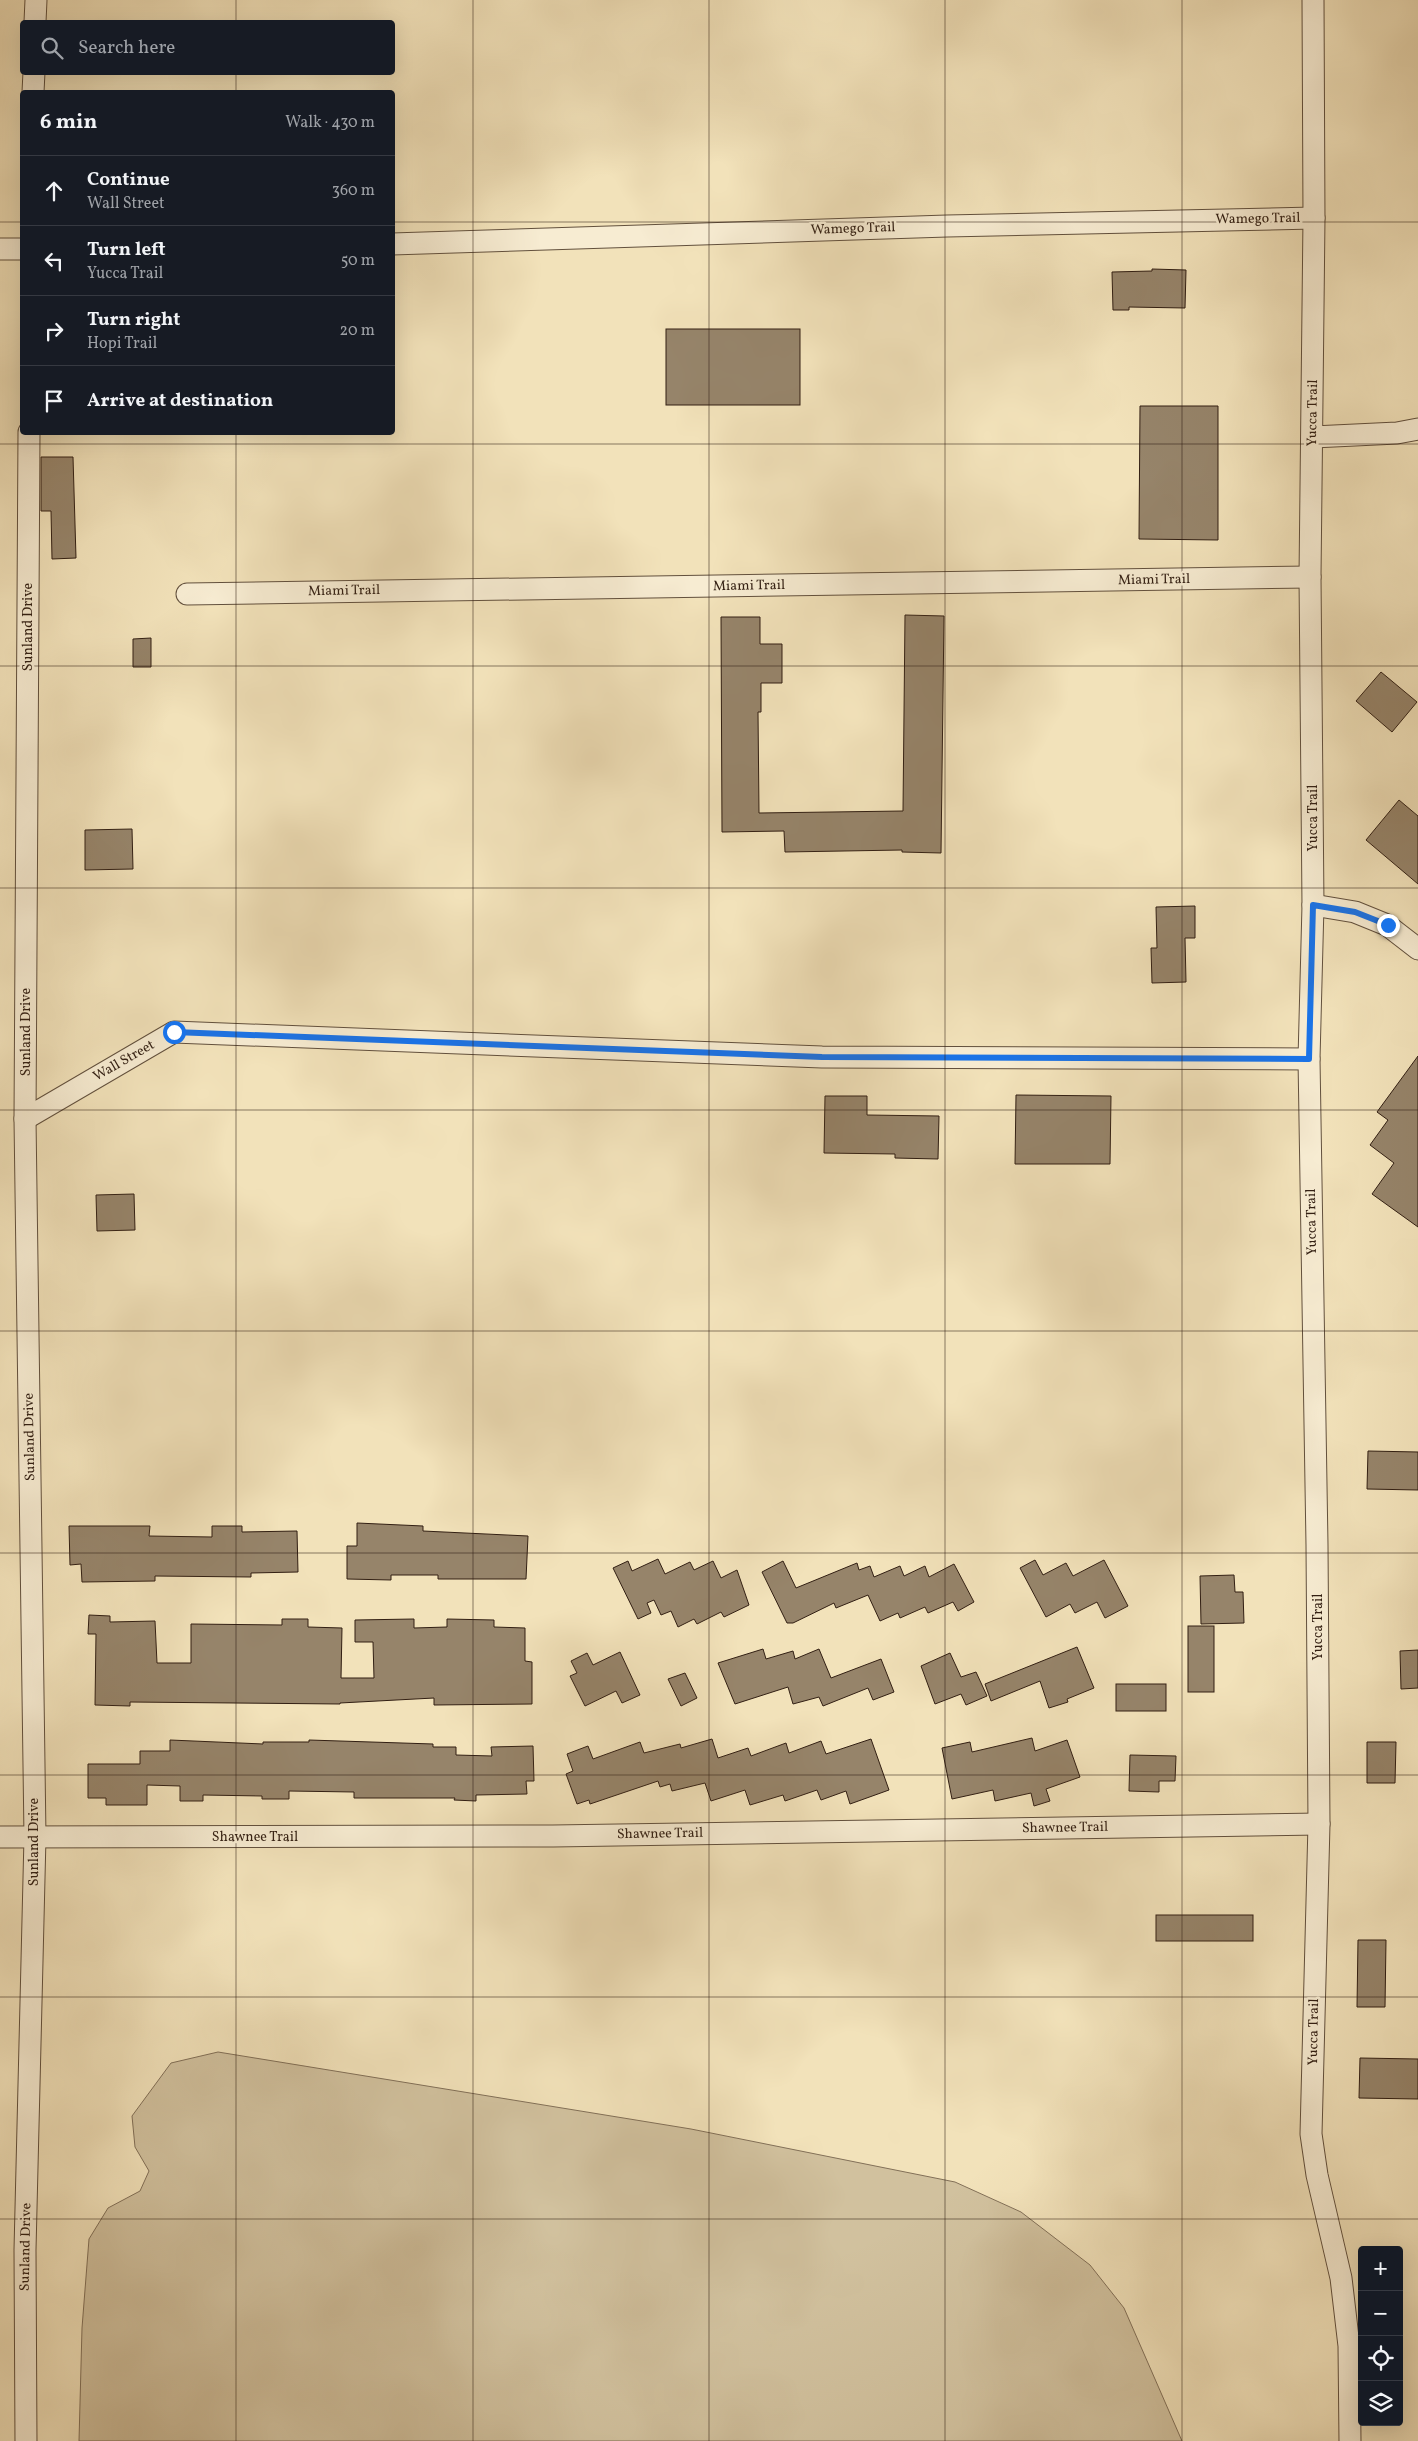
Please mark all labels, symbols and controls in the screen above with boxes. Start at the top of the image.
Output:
search box [20,20,395,75]
icon: search [38,34,66,62]
text: Search here [78,35,175,61]
text: 6 min [40,108,97,137]
text: Walk · 430 m [285,112,375,134]
text: Continue [87,167,170,193]
icon: ahead [40,177,68,205]
text: 360 m [332,180,375,202]
text: Wall Street [87,193,165,215]
street label: Wamego Trail [1215,209,1301,229]
street label: Wamego Trail [810,218,896,240]
text: Turn left [87,237,166,263]
icon: left [40,247,68,275]
text: 50 m [341,250,375,272]
text: Yucca Trail [87,263,163,285]
text: Turn right [87,307,180,333]
icon: right [40,317,68,345]
text: 20 m [340,320,375,342]
text: Hopi Trail [87,333,157,355]
street label: Yucca Trail [1303,379,1323,447]
icon: arrive [40,387,68,415]
text: Arrive at destination [87,388,273,414]
street label: Miami Trail [1118,570,1190,590]
street label: Miami Trail [713,576,785,596]
street label: Miami Trail [308,581,380,601]
street label: Sunland Drive [19,582,38,671]
street label: Yucca Trail [1304,785,1323,851]
route end [1377,914,1400,937]
street label: Sunland Drive [17,987,36,1076]
route start [163,1021,186,1044]
street label: Wall Street [90,1036,158,1086]
street label: Yucca Trail [1302,1188,1322,1256]
street label: Sunland Drive [20,1392,40,1481]
street label: Yucca Trail [1309,1594,1328,1660]
street label: Sunland Drive [25,1797,44,1886]
street label: Shawnee Trail [1022,1818,1108,1838]
street label: Shawnee Trail [617,1824,703,1844]
street label: Shawnee Trail [212,1828,298,1847]
street label: Yucca Trail [1304,1998,1324,2066]
street label: Sunland Drive [16,2202,36,2291]
map controls [1358,2246,1403,2426]
button: + [1358,2246,1403,2291]
button: − [1358,2291,1403,2336]
button: locate [1358,2336,1403,2381]
button: layers [1358,2381,1403,2426]

